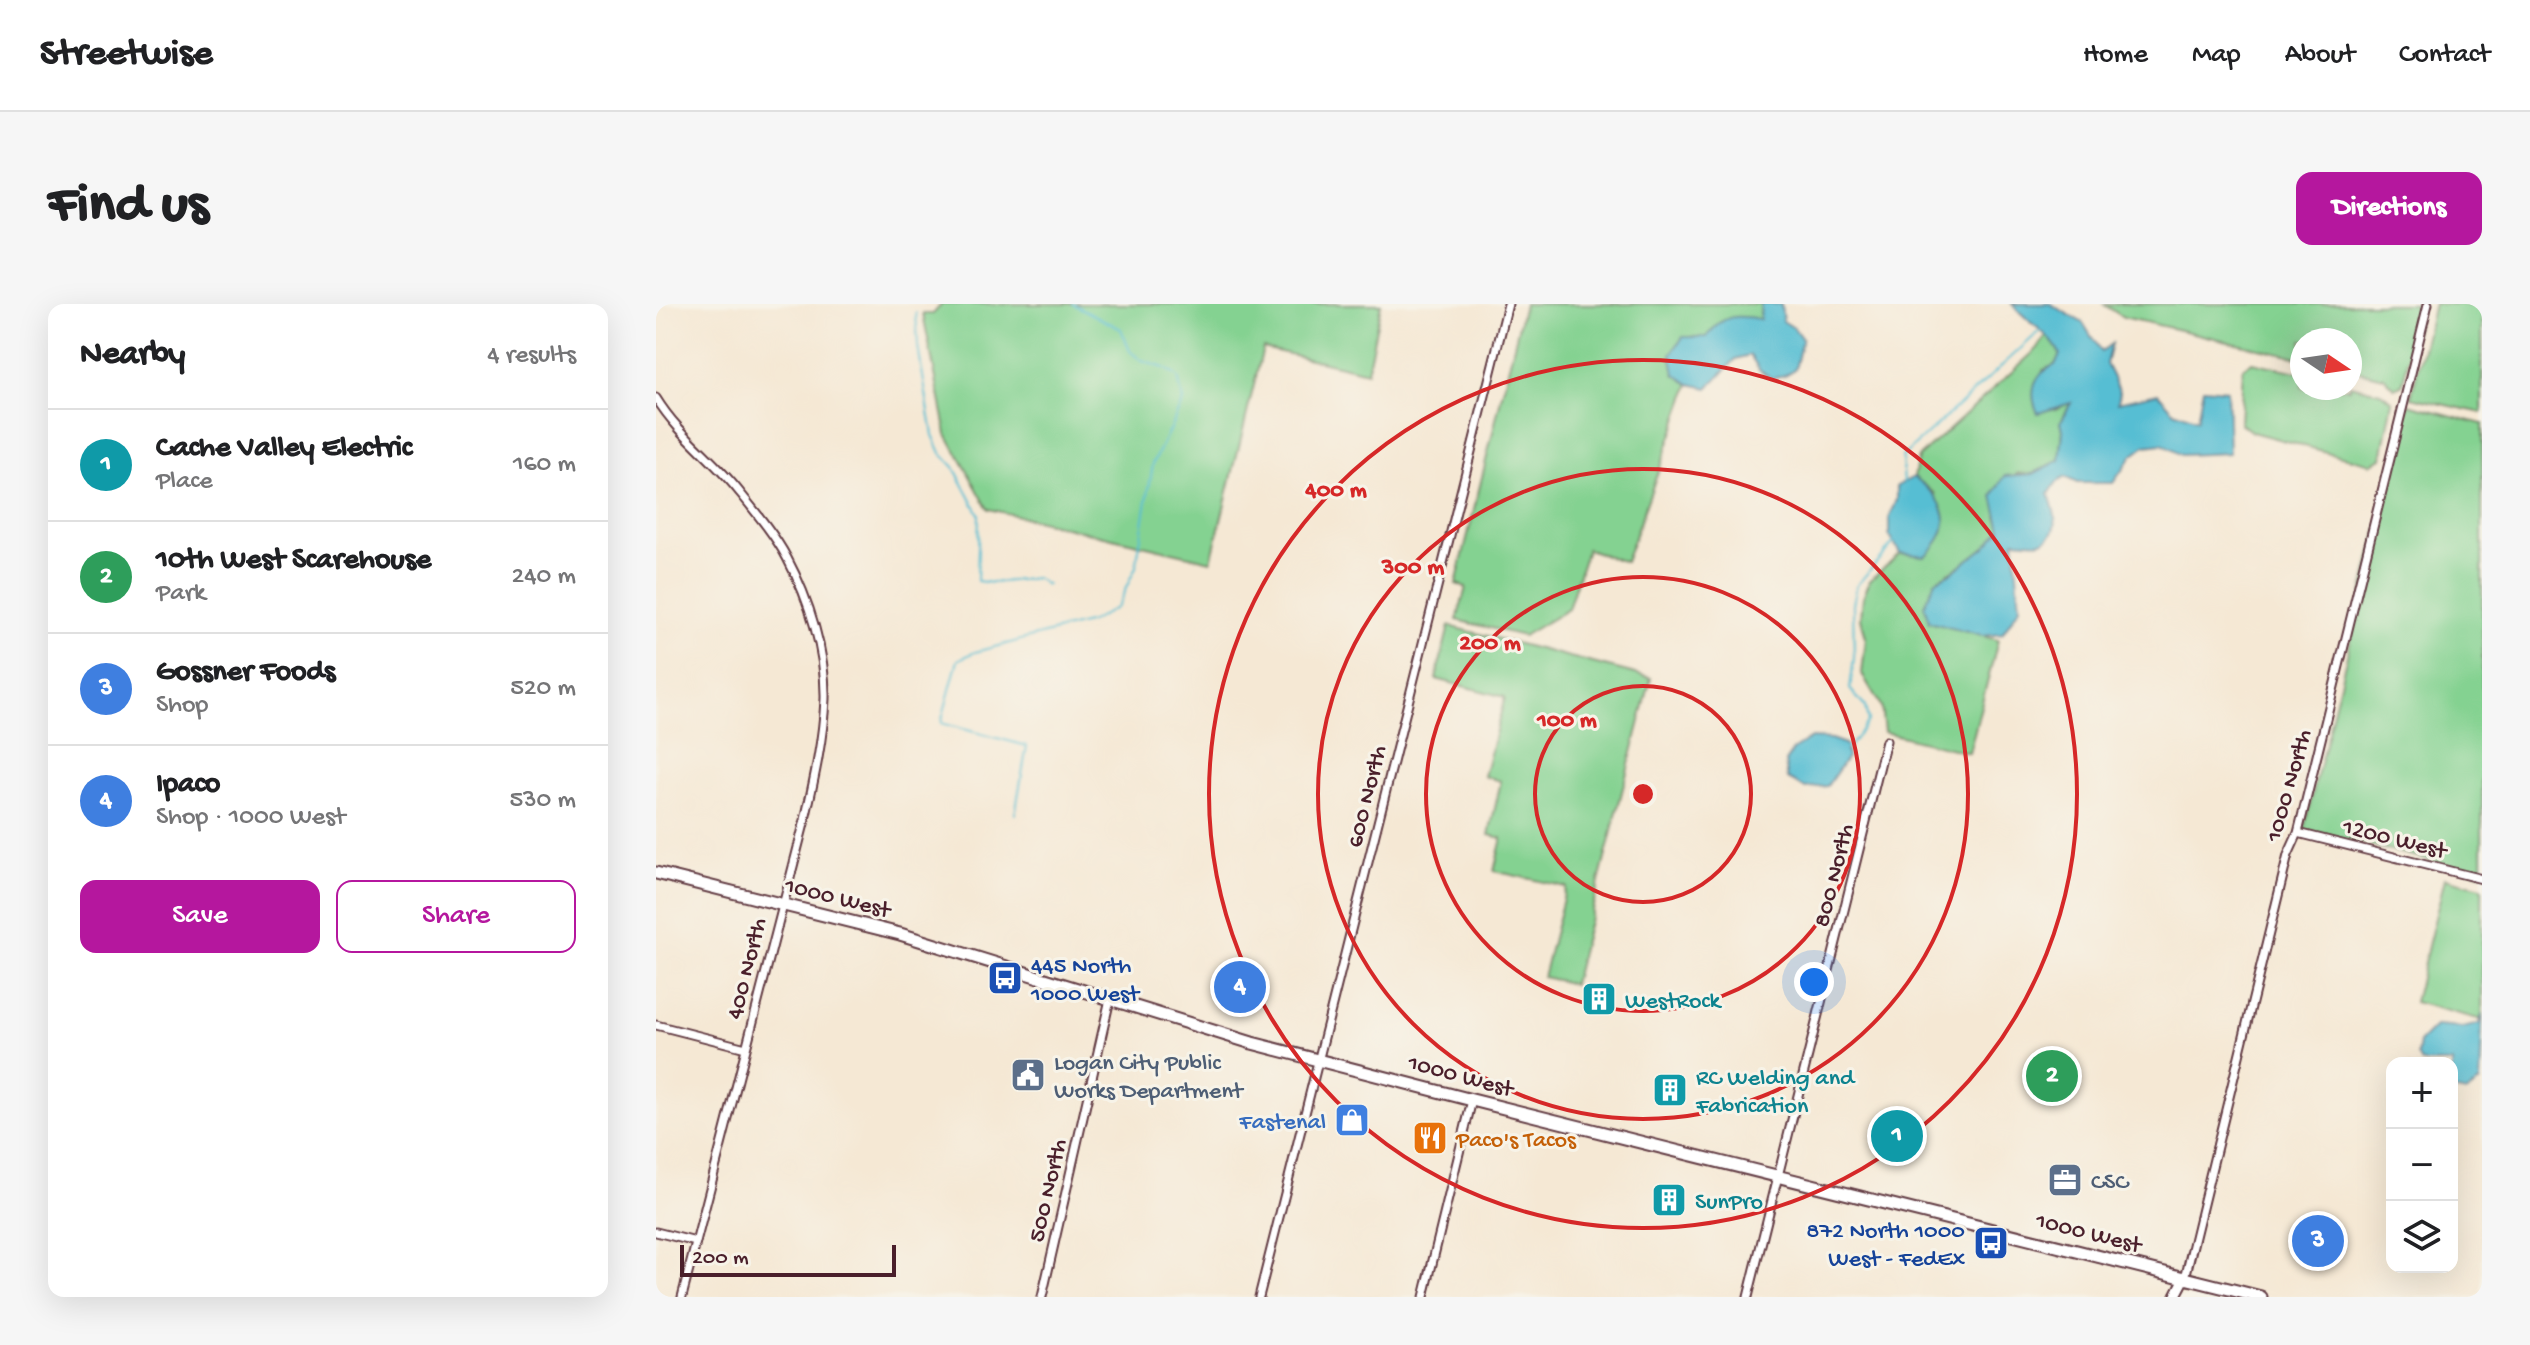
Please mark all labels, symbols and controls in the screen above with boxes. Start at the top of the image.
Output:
text: Streetwise [40,33,213,77]
text: Home [2083,39,2148,72]
text: Map [2192,39,2241,72]
text: About [2285,39,2355,72]
text: Contact [2399,39,2490,72]
button: Directions [2296,172,2482,245]
text: Find us [48,175,208,241]
north arrow [2290,328,2362,400]
text: Nearby [80,336,185,376]
text: 4 results [487,341,576,372]
text: Cache Valley Electric [156,432,412,467]
text: 1 [101,450,111,481]
text: 160 m [513,450,576,481]
text: Place [156,467,213,498]
text: 400 m [1304,477,1367,506]
text: 10th West Scarehouse [156,544,431,579]
text: 300 m [1381,554,1444,583]
text: 2 [100,562,112,593]
text: 240 m [512,562,576,593]
text: Park [156,579,206,610]
text: 200 m [1459,630,1521,659]
text: Gossner Foods [156,656,335,691]
text: 3 [99,674,113,705]
text: 520 m [510,674,576,705]
text: Shop [156,691,208,722]
text: 100 m [1536,707,1597,736]
street label: 1000 North [2260,726,2320,846]
street label: 600 North [1342,743,1395,851]
text: Ipaco [156,768,220,803]
centre of rings [1629,780,1657,808]
text: 4 [100,786,112,817]
text: 530 m [509,786,576,817]
text: Shop · 1000 West [156,803,345,834]
street label: 1200 West [2338,813,2451,868]
street label: 800 North [1809,821,1862,930]
street label: 1000 West [780,872,895,927]
button: Save [80,880,320,953]
button: Share [336,880,576,953]
street label: 400 North [722,915,775,1023]
place label: 445 North 1000 West [1030,953,1141,1010]
pin: 4 [1214,957,1266,1017]
bus stop icon: 445 North 1000 West [986,959,1024,997]
your location [1794,962,1834,1002]
building icon: WestRock [1580,980,1618,1018]
place label: WestRock [1625,988,1723,1017]
pin: 2 [2026,1046,2078,1106]
street label: 1000 West [1403,1049,1518,1106]
place label: Logan City Public Works Department [1054,1050,1245,1107]
public building icon: Logan City Public Works Department [1009,1056,1047,1094]
map controls [2386,1057,2458,1273]
button: + [2386,1057,2458,1129]
place label: RC Welding and Fabrication [1695,1065,1856,1122]
building icon: RC Welding and Fabrication [1651,1071,1689,1109]
shop icon: Fastenal [1333,1101,1371,1139]
pin: 1 [1871,1106,1923,1166]
place label: Fastenal [1238,1109,1326,1138]
restaurant icon: Paco's Tacos [1411,1119,1449,1157]
place label: Paco's Tacos [1455,1127,1577,1156]
button: − [2386,1129,2458,1201]
street label: 500 North [1023,1136,1075,1245]
office icon: CSC [2046,1161,2084,1199]
place label: CSC [2091,1169,2130,1198]
building icon: SunPro [1650,1181,1688,1219]
place label: SunPro [1695,1189,1763,1218]
button: layers [2386,1201,2458,1273]
street label: 1000 West [2031,1207,2146,1262]
pin: 3 [2292,1211,2344,1271]
place label: 872 North 1000 West - FedEx [1806,1218,1965,1275]
bus stop icon: 872 North 1000 West - FedEx [1972,1224,2010,1262]
scale bar [680,1241,896,1277]
text: 200 m [692,1246,749,1272]

